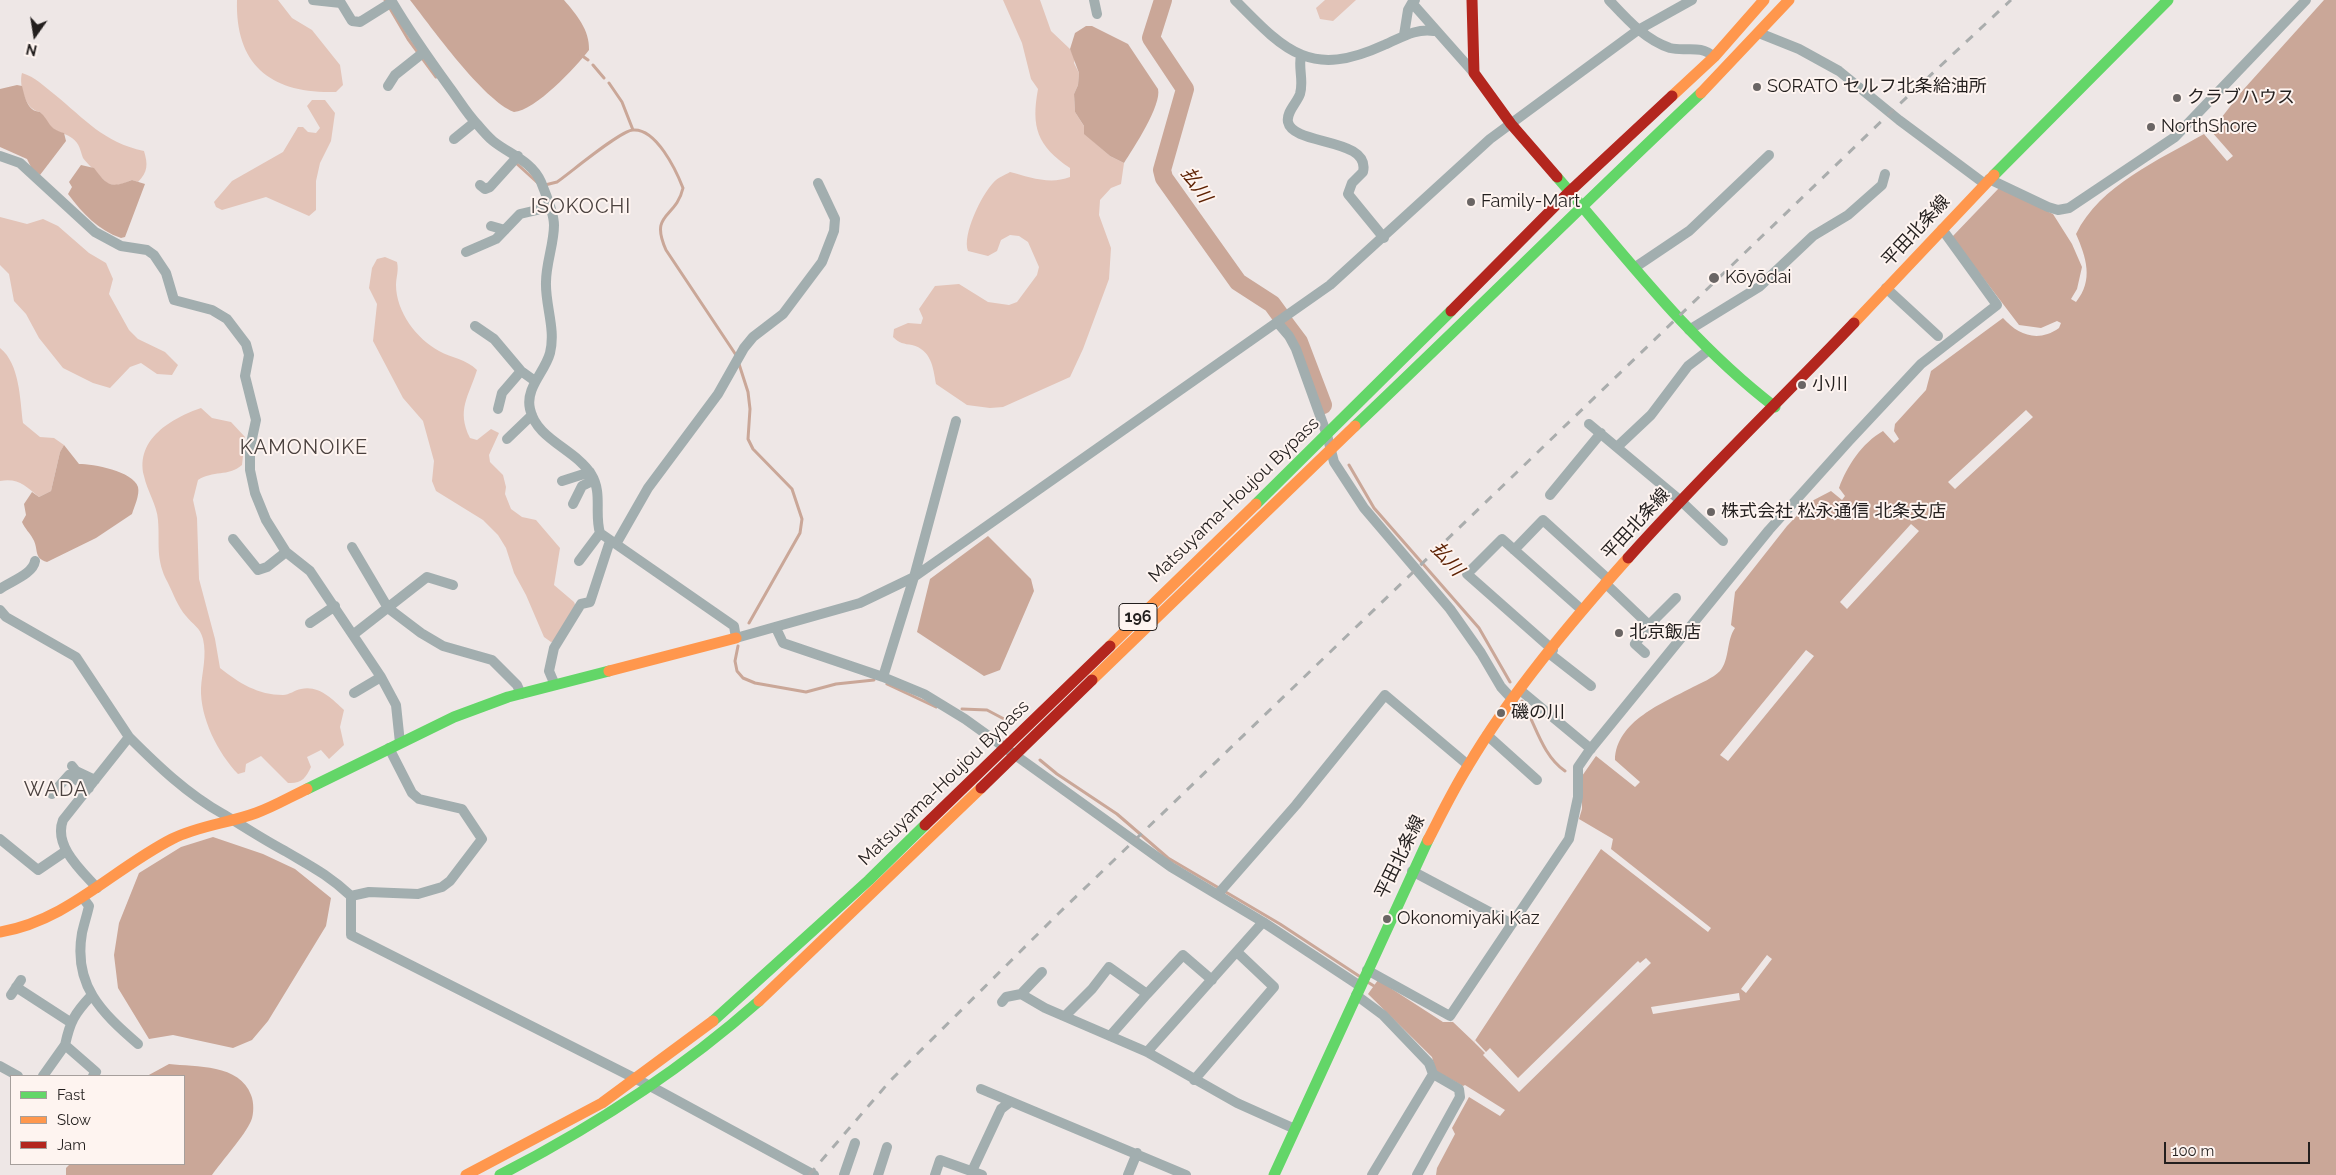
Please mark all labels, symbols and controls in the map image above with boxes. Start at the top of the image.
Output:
north arrow [10,10,60,60]
text: N [25,41,39,59]
place label: SORATO セルフ北条給油所 [1767,76,1987,98]
marker: SORATO セルフ北条給油所 [1751,81,1763,93]
place label: クラブハウス [2187,87,2295,109]
marker: クラブハウス [2171,92,2183,104]
place label: NorthShore [2161,116,2257,138]
marker: NorthShore [2145,121,2157,133]
water label: 払川 [1176,163,1216,207]
place label: Family-Mart [1481,191,1580,213]
street label: 平田北条線 [1877,191,1955,271]
district label: ISOKOCHI [530,195,632,219]
marker: Family-Mart [1465,196,1477,208]
place label: Kōyōdai [1725,267,1791,289]
marker: Kōyōdai [1707,271,1721,285]
place label: 小川 [1812,374,1848,396]
marker: 小川 [1796,379,1808,391]
street label: Matsuyama-Houjou Bypass [1144,413,1324,587]
district label: KAMONOIKE [239,436,369,460]
street label: 平田北条線 [1597,484,1675,564]
place label: 株式会社 松永通信 北条支店 [1721,501,1946,523]
marker: 株式会社 松永通信 北条支店 [1705,506,1717,518]
water label: 払川 [1426,537,1468,581]
road number: 196 [1119,604,1157,630]
place label: 北京飯店 [1629,622,1701,644]
marker: 北京飯店 [1613,627,1625,639]
street label: Matsuyama-Houjou Bypass [854,696,1034,870]
place label: 磯の川 [1511,702,1565,724]
marker: 磯の川 [1495,707,1507,719]
district label: WADA [23,778,89,802]
street label: 平田北条線 [1371,812,1429,902]
place label: Okonomiyaki Kaz [1397,908,1540,930]
marker: Okonomiyaki Kaz [1381,913,1393,925]
legend [10,1075,185,1165]
text: Fast [57,1086,85,1104]
text: Slow [57,1111,91,1129]
scale bar [2166,1132,2312,1164]
text: Jam [57,1136,86,1154]
text: 100 m [2172,1142,2214,1160]

